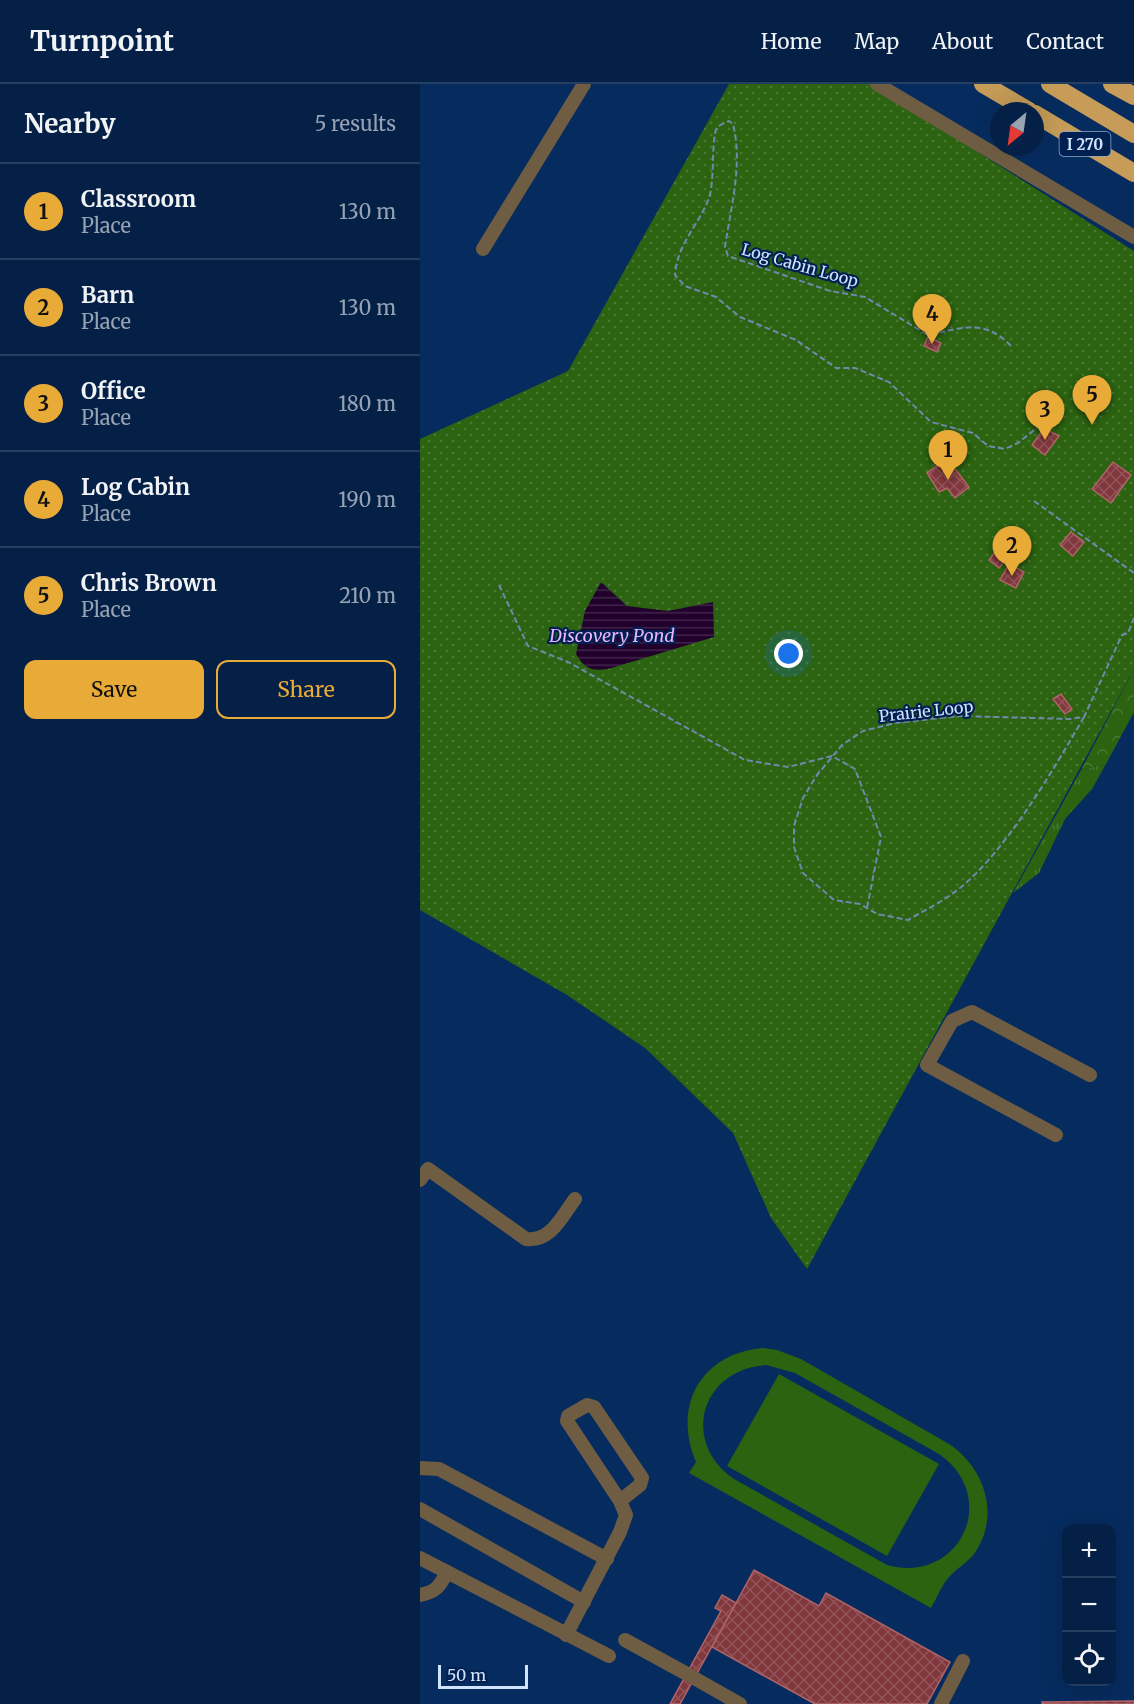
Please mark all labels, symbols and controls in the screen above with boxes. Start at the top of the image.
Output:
text: Turnpoint [30,23,174,59]
text: Home [761,28,821,55]
text: Map [854,28,899,55]
text: About [932,28,993,55]
text: Contact [1026,28,1104,55]
north arrow [990,102,1044,156]
text: Nearby [24,107,116,140]
text: 5 results [315,111,396,136]
road number: I 270 [1060,132,1110,156]
text: Classroom [81,185,196,213]
text: 1 [39,199,48,224]
text: 130 m [339,199,396,224]
text: Place [81,213,131,238]
street label: Log Cabin Loop [739,239,861,291]
text: Barn [81,281,134,309]
pin: 4 [912,294,952,344]
text: 2 [38,295,49,320]
text: 130 m [339,295,396,320]
text: Place [81,309,131,334]
pin: 5 [1072,376,1112,425]
text: Office [81,377,146,405]
pin: 3 [1026,390,1064,440]
text: 3 [38,391,49,416]
text: 180 m [338,391,396,416]
text: Place [81,405,131,430]
pin: 1 [928,430,968,480]
text: Log Cabin [81,473,190,501]
text: 4 [37,487,50,512]
text: 190 m [338,487,396,512]
text: Place [81,501,131,526]
pin: 2 [992,526,1032,576]
text: Chris Brown [81,569,217,597]
text: 5 [38,583,49,608]
text: 210 m [339,583,396,608]
text: Place [81,597,131,622]
water label: Discovery Pond [548,624,675,647]
your location [774,639,803,668]
button: Save [24,660,204,719]
button: Share [216,660,396,719]
street label: Prairie Loop [878,696,974,726]
map controls [1062,1524,1116,1686]
button: + [1062,1524,1116,1578]
button: − [1062,1578,1116,1632]
button: locate [1062,1632,1116,1686]
scale bar [438,1662,528,1690]
text: 50 m [447,1665,486,1685]

